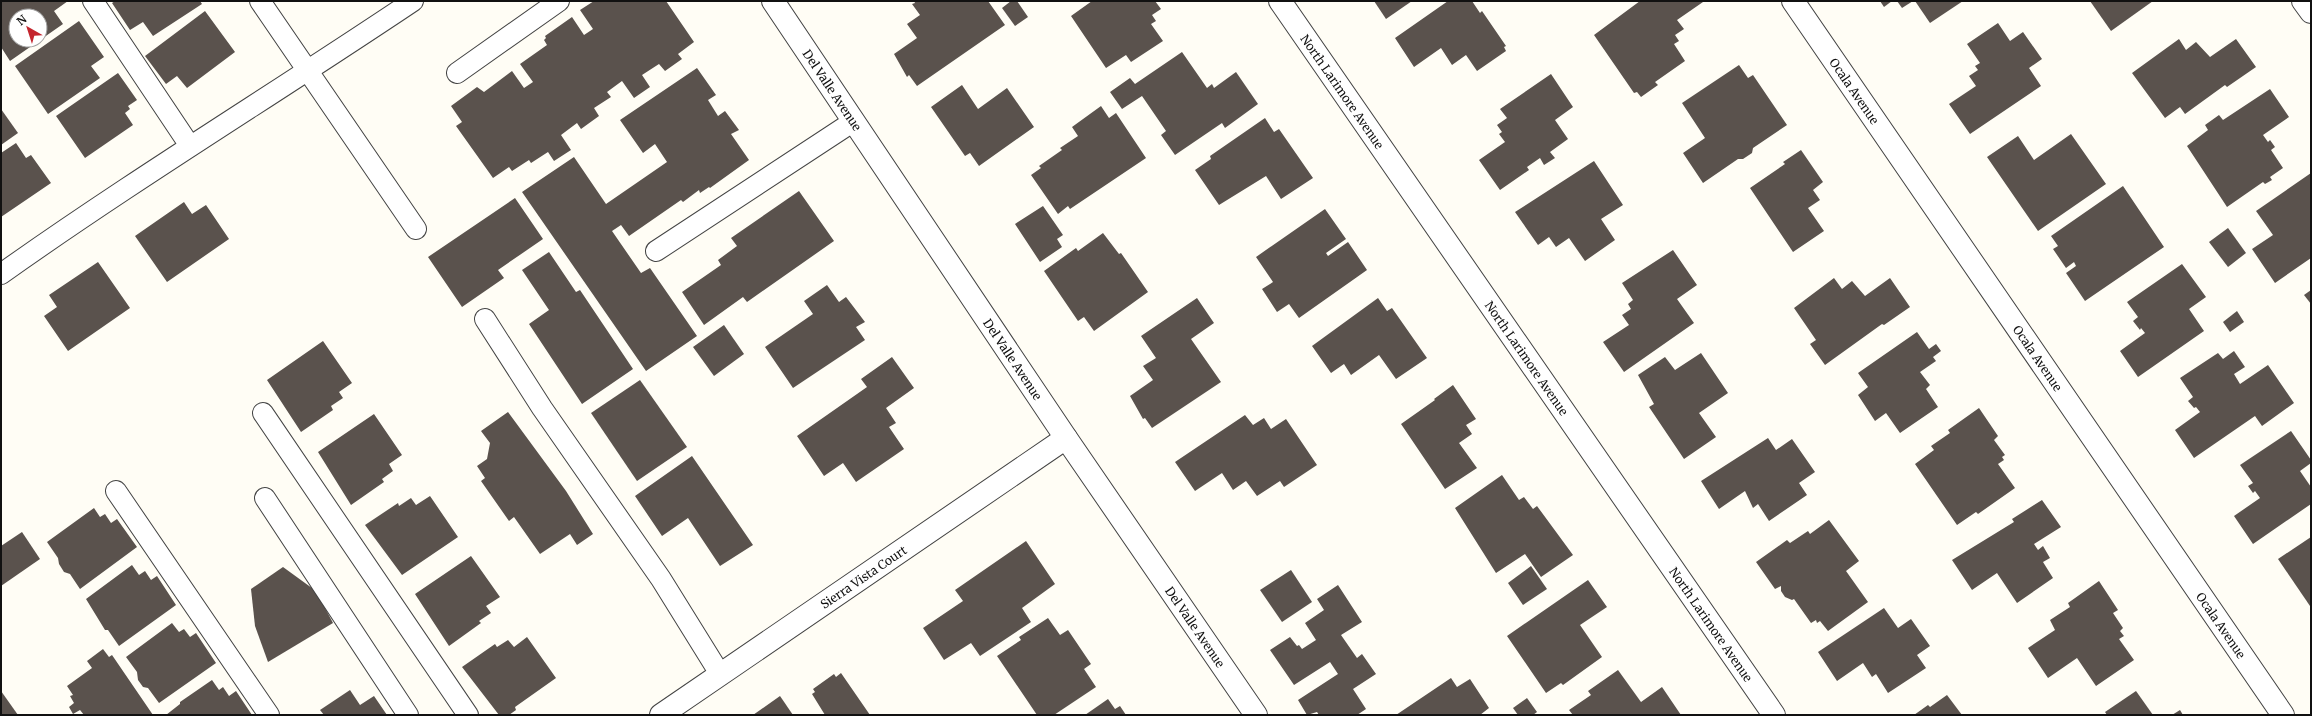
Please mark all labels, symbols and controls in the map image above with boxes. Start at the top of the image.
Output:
north arrow [8,8,48,48]
text: N [14,12,30,28]
street label: North Larimore Avenue [1298,31,1387,152]
street label: Del Valle Avenue [800,46,865,133]
street label: Ocala Avenue [1827,55,1883,127]
street label: North Larimore Avenue [1482,298,1572,418]
street label: Del Valle Avenue [980,315,1046,403]
street label: Ocala Avenue [2010,322,2066,394]
street label: Sierra Vista Court [817,542,909,611]
street label: North Larimore Avenue [1666,564,1756,684]
street label: Del Valle Avenue [1162,583,1228,670]
street label: Ocala Avenue [2193,589,2249,661]

